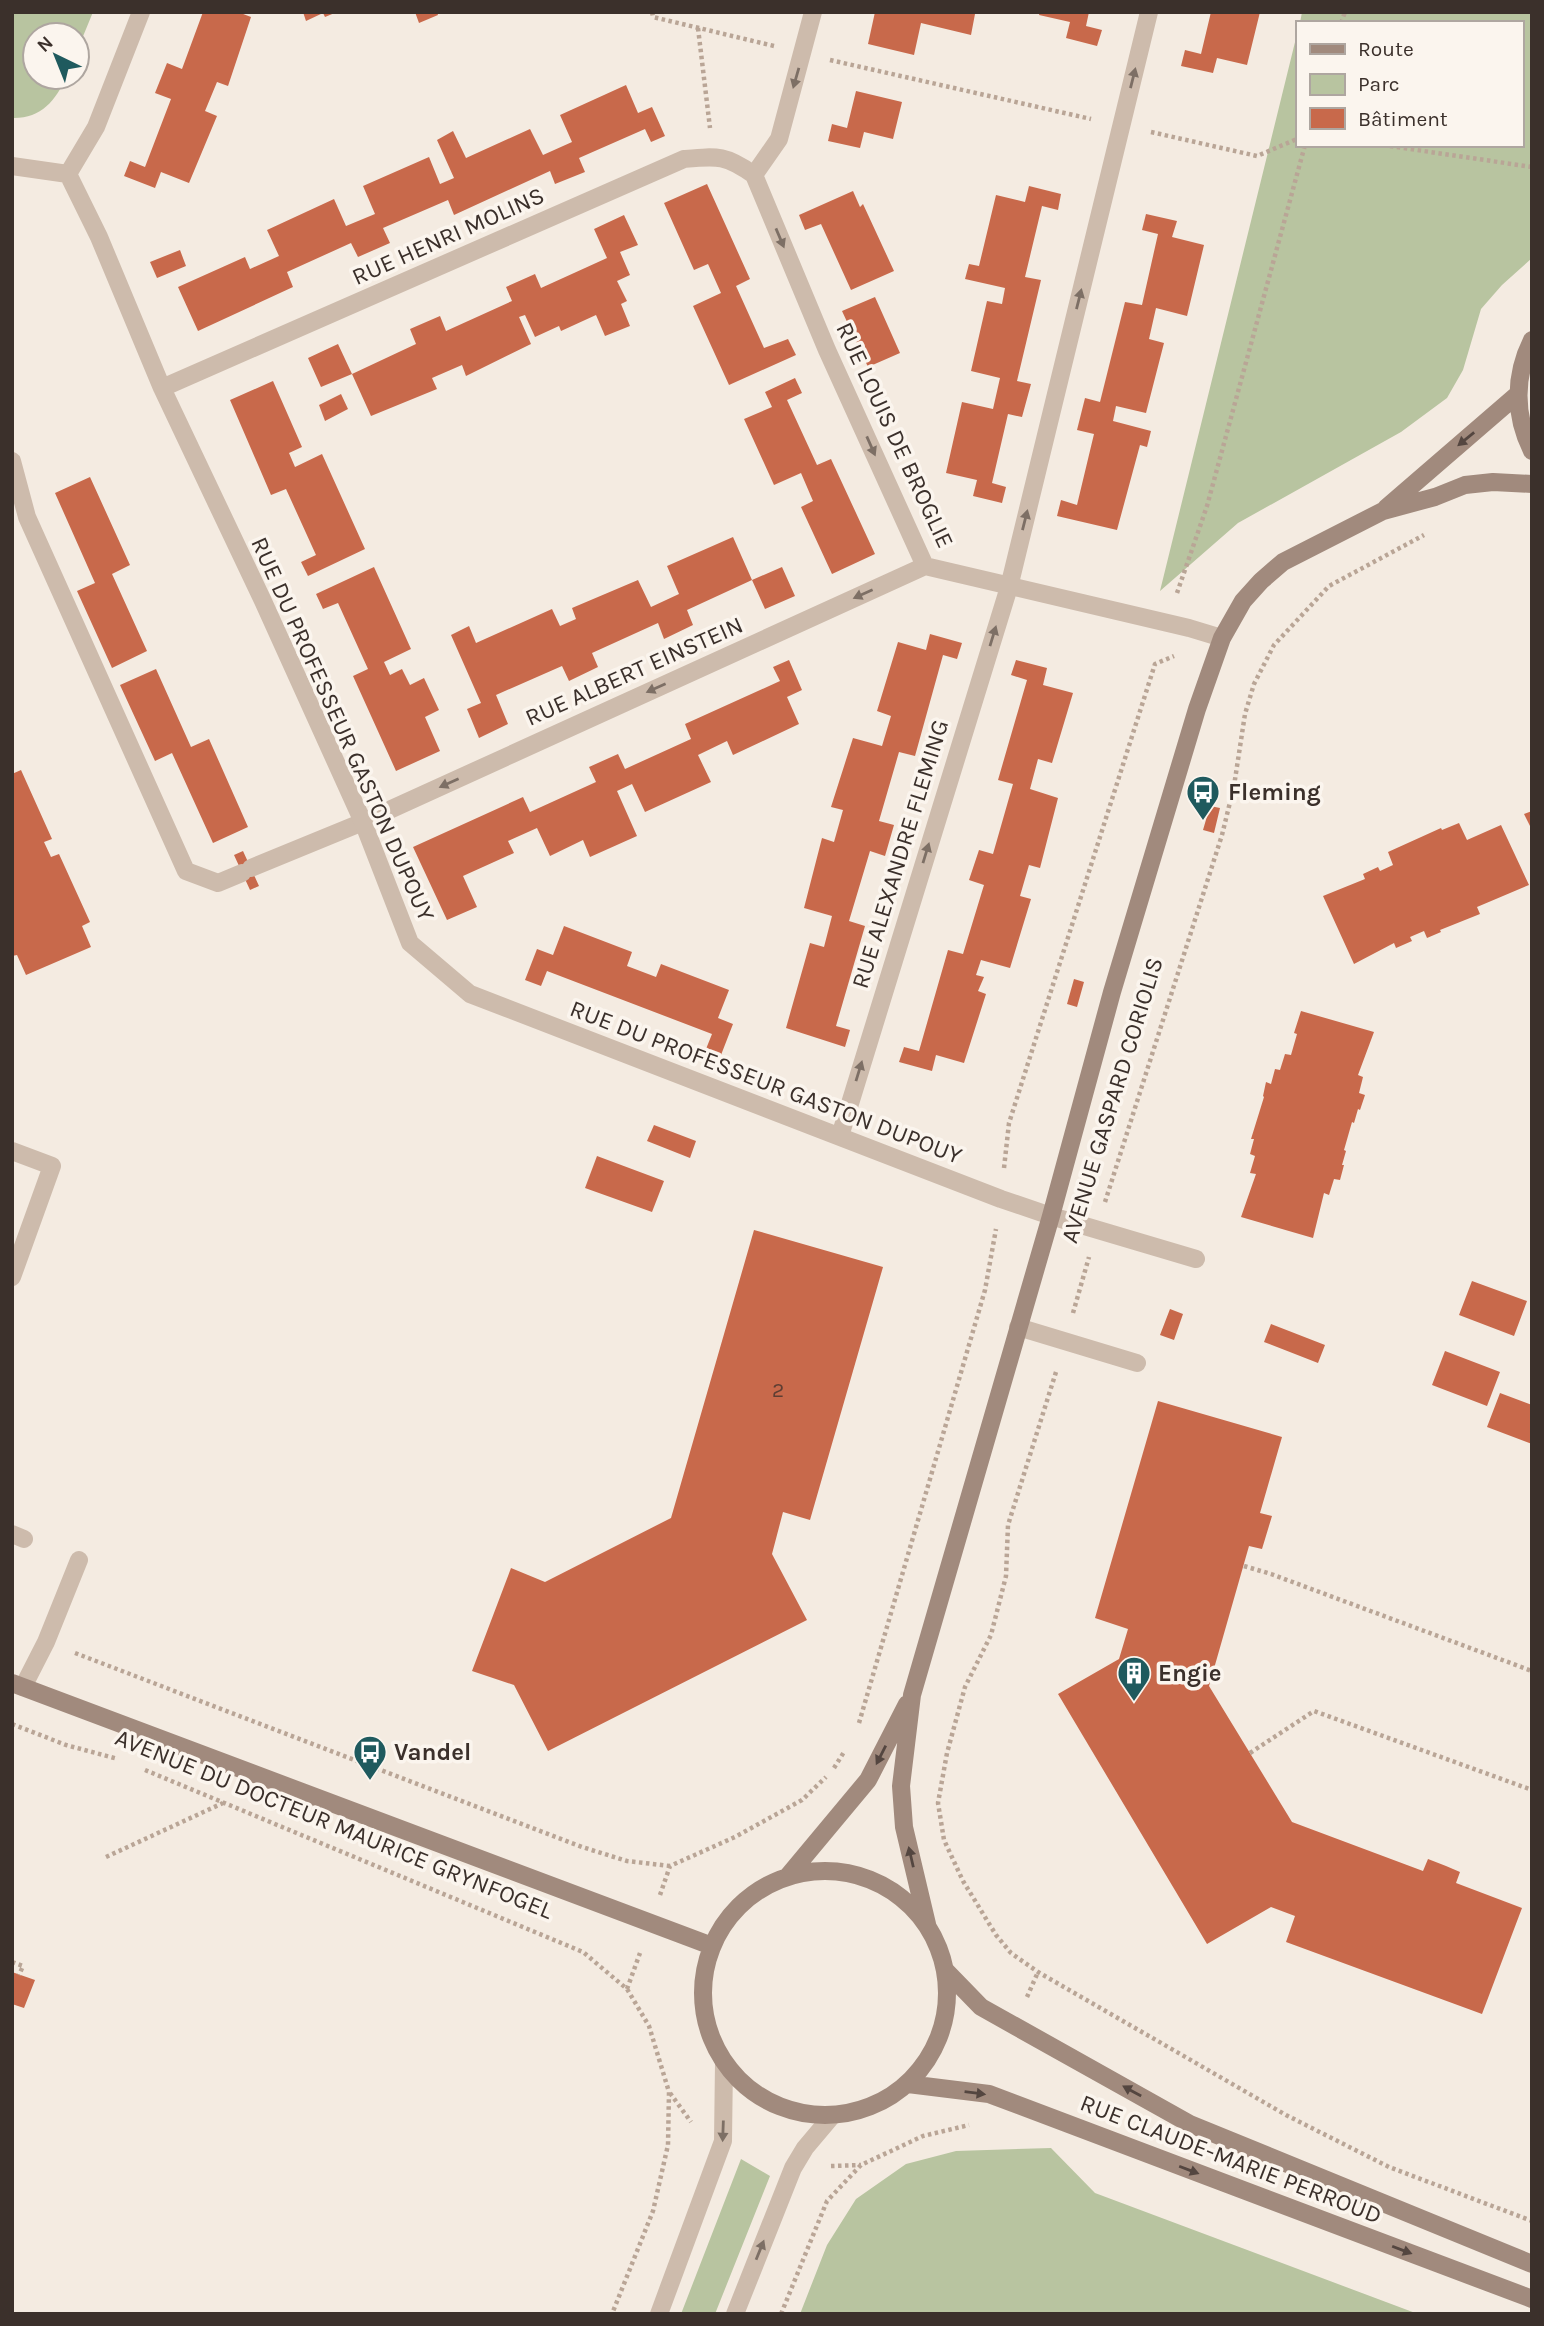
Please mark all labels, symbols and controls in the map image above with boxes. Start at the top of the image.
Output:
north arrow [21,21,91,91]
legend [1296,21,1523,147]
text: N [33,32,58,57]
text: Route [1358,37,1414,61]
one-way arrow [1128,67,1139,89]
one-way arrow [790,68,801,90]
text: Parc [1358,72,1400,96]
text: Bâtiment [1358,107,1448,131]
street label: RUE HENRI MOLINS [348,181,548,291]
one-way arrow [775,227,786,248]
one-way arrow [1074,288,1085,310]
street label: RUE LOUIS DE BROGLIE [830,318,960,552]
one-way arrow [1458,432,1476,447]
one-way arrow [865,436,877,456]
one-way arrow [1020,509,1031,531]
street label: RUE DU PROFESSEUR GASTON DUPOUY [245,533,441,925]
one-way arrow [853,588,873,600]
street label: RUE ALBERT EINSTEIN [521,610,747,732]
one-way arrow [989,625,999,646]
one-way arrow [646,682,666,694]
street label: RUE ALEXANDRE FLEMING [846,716,954,992]
bus stop icon: Fleming [1184,773,1222,822]
one-way arrow [439,777,459,788]
place label: Fleming [1228,778,1321,806]
one-way arrow [921,843,932,864]
street label: AVENUE GASPARD CORIOLIS [1055,954,1169,1246]
street label: RUE DU PROFESSEUR GASTON DUPOUY [566,994,966,1170]
one-way arrow [854,1060,864,1081]
house number: 2 [772,1378,784,1402]
building icon: Engie [1115,1654,1153,1703]
place label: Engie [1158,1659,1222,1687]
street label: AVENUE DU DOCTEUR MAURICE GRYNFOGEL [111,1723,558,1925]
bus stop icon: Vandel [351,1733,389,1782]
place label: Vandel [394,1738,471,1766]
one-way arrow [875,1746,887,1766]
one-way arrow [906,1846,917,1868]
one-way arrow [1122,2085,1142,2097]
one-way arrow [965,2087,987,2098]
street label: RUE CLAUDE-MARIE PERROUD [1076,2088,1386,2230]
one-way arrow [717,2120,729,2142]
one-way arrow [1179,2164,1200,2175]
one-way arrow [755,2240,766,2261]
one-way arrow [1392,2245,1413,2256]

